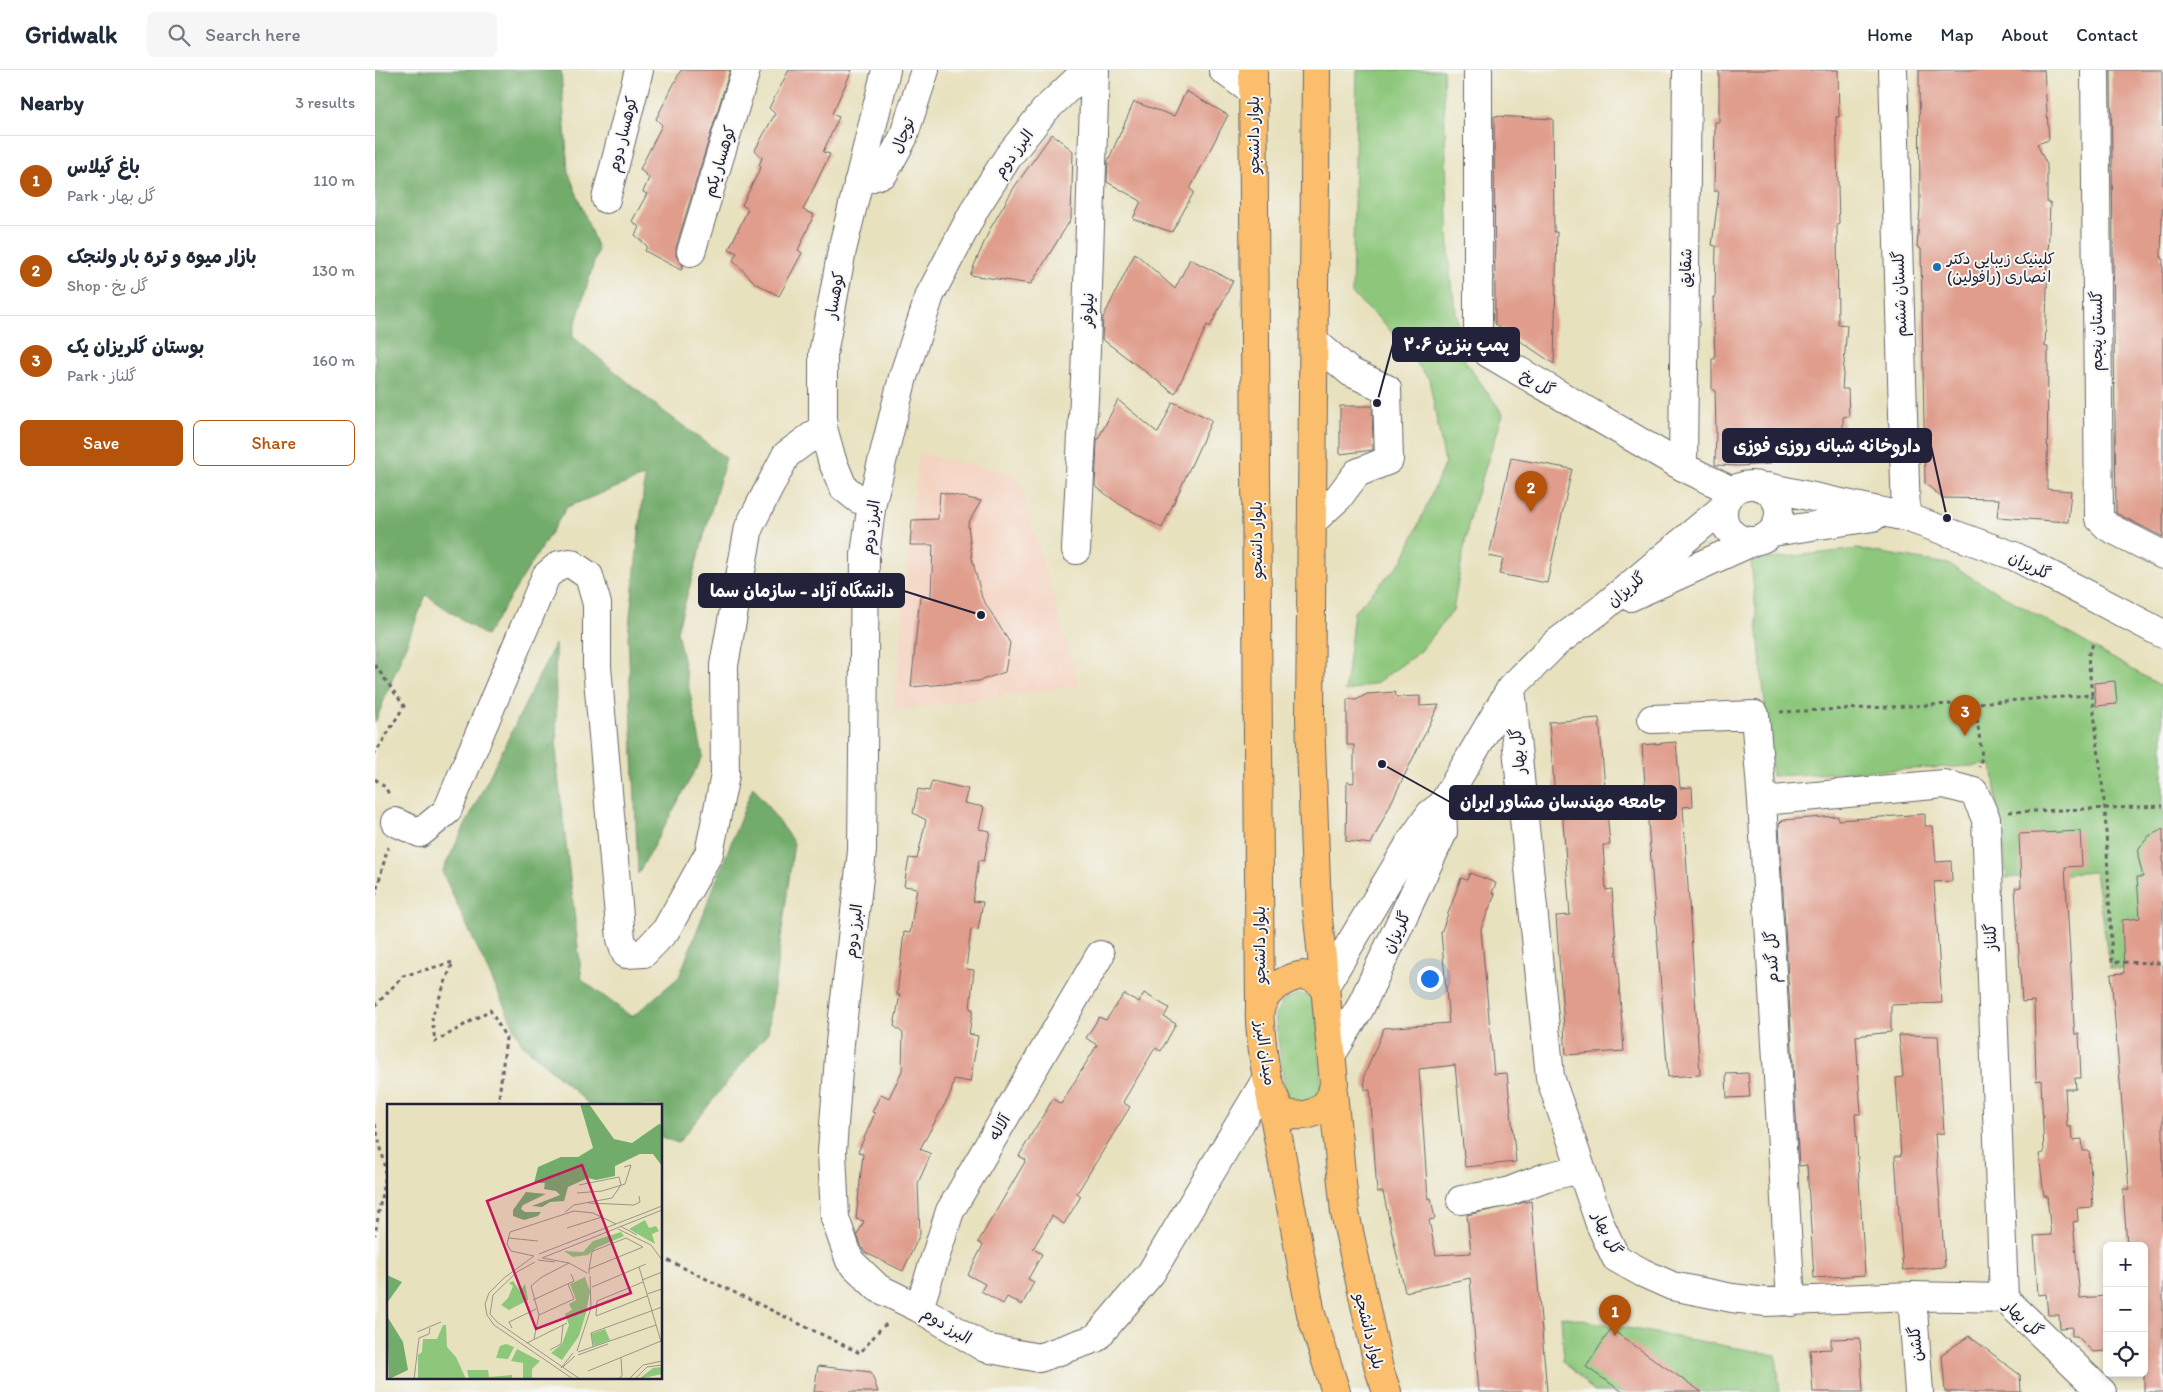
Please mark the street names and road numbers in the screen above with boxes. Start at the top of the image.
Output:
street label: کوهسار دوم [604,94,644,175]
street label: بلوار دانشجو [1244,96,1264,175]
street label: توچال [887,114,919,156]
street label: کوهسار یکم [700,123,742,200]
street label: البرز دوم [990,126,1040,183]
street label: شقایق [1676,248,1695,288]
street label: گلستان ششم [1888,250,1913,337]
street label: کوهسار [821,270,849,322]
street label: گلستان پنجم [2087,291,2109,371]
street label: نیلوفر [1077,292,1099,330]
street label: گل یخ [1517,365,1558,401]
street label: البرز دوم [857,499,887,556]
street label: بلوار دانشجو [1247,501,1267,580]
street label: گلریزان [2006,547,2054,584]
street label: گلریزان [1603,568,1649,611]
street label: گل بهار [1506,727,1530,777]
street label: البرز دوم [841,903,869,960]
street label: بلوار دانشجو [1250,906,1270,985]
street label: گلریزان [1378,908,1414,956]
street label: گلناز [1981,923,2001,953]
street label: گل گندم [1761,930,1785,984]
street label: میدان البرز [1251,1017,1280,1087]
street label: آلاله [985,1110,1015,1143]
street label: گل بهار [1588,1206,1627,1258]
street label: بلوار دانشجو [1350,1290,1388,1372]
street label: گل بهار [1999,1294,2047,1341]
street label: البرز دوم [917,1303,975,1350]
street label: گلشن [1904,1325,1927,1363]

